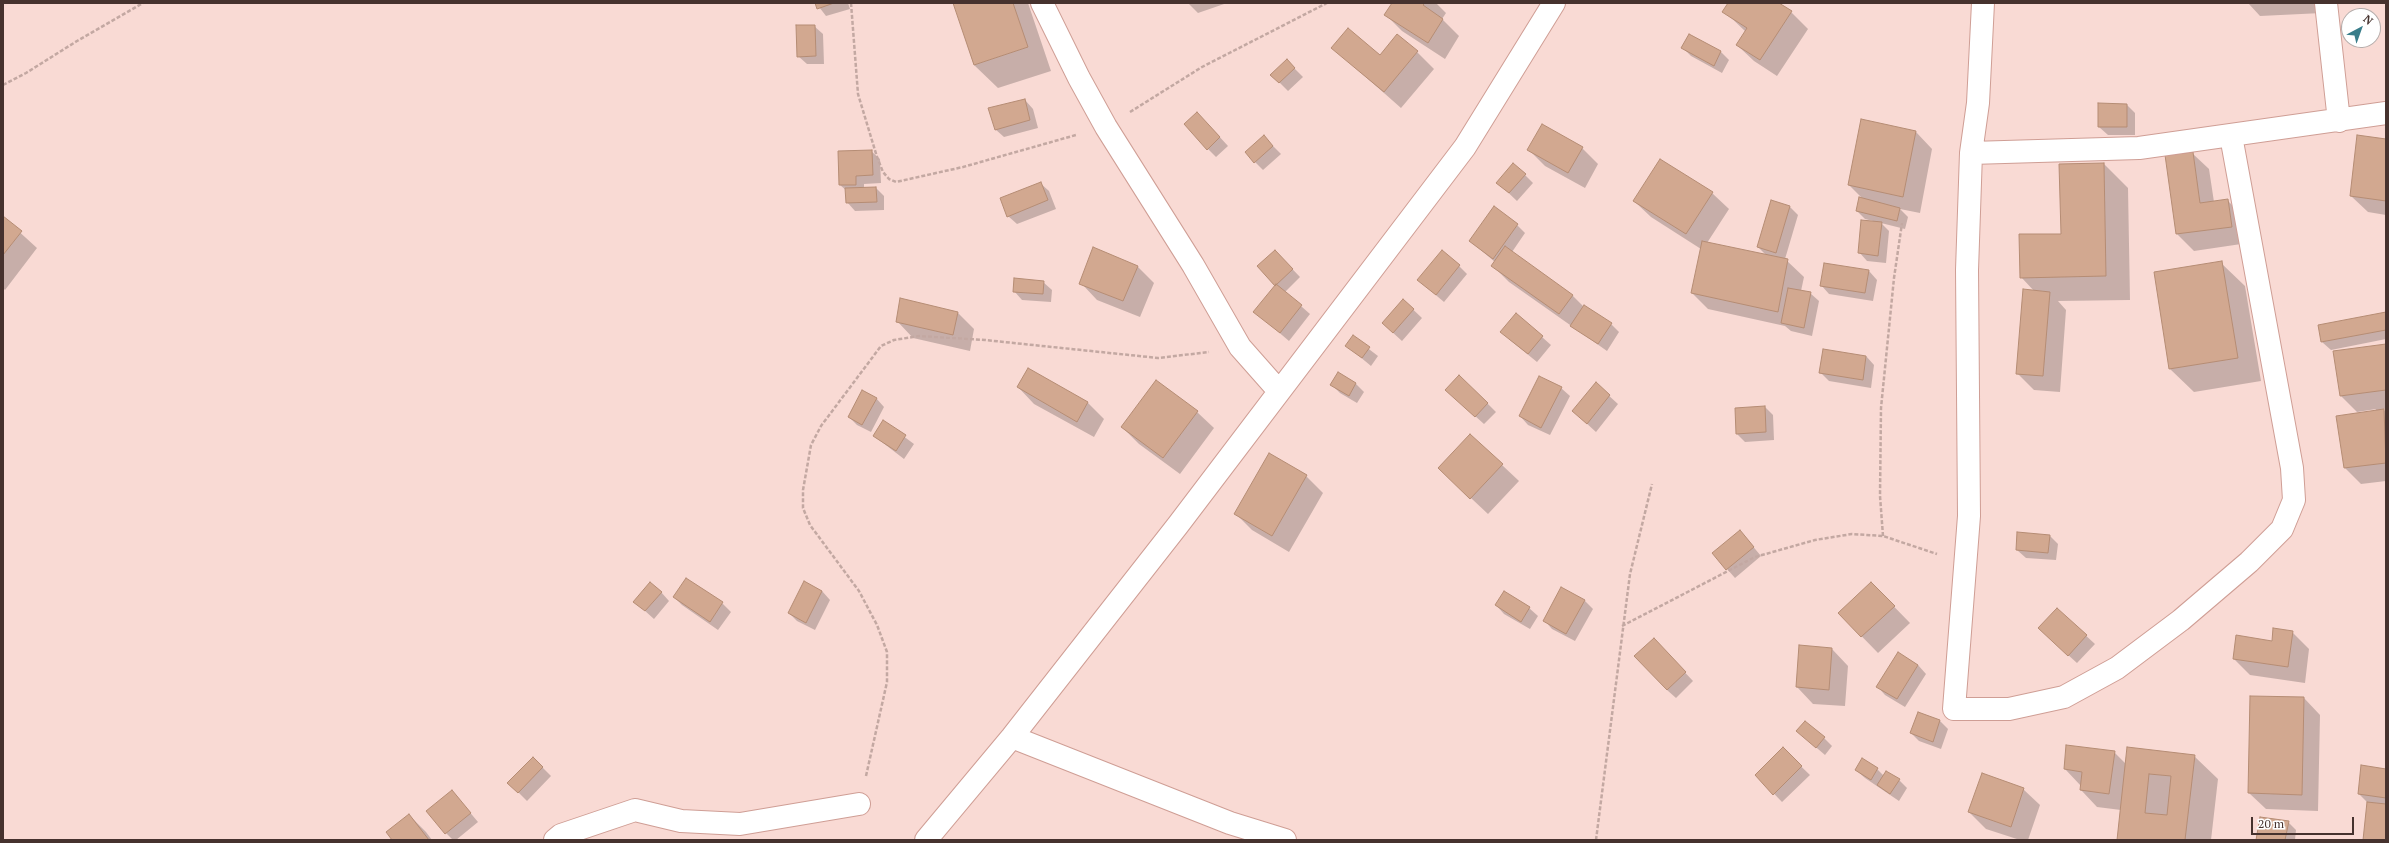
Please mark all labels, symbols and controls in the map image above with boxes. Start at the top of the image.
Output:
north arrow [2341,8,2381,48]
text: N [2360,12,2376,28]
scale bar [2253,809,2356,835]
text: 20 m [2258,816,2284,831]

